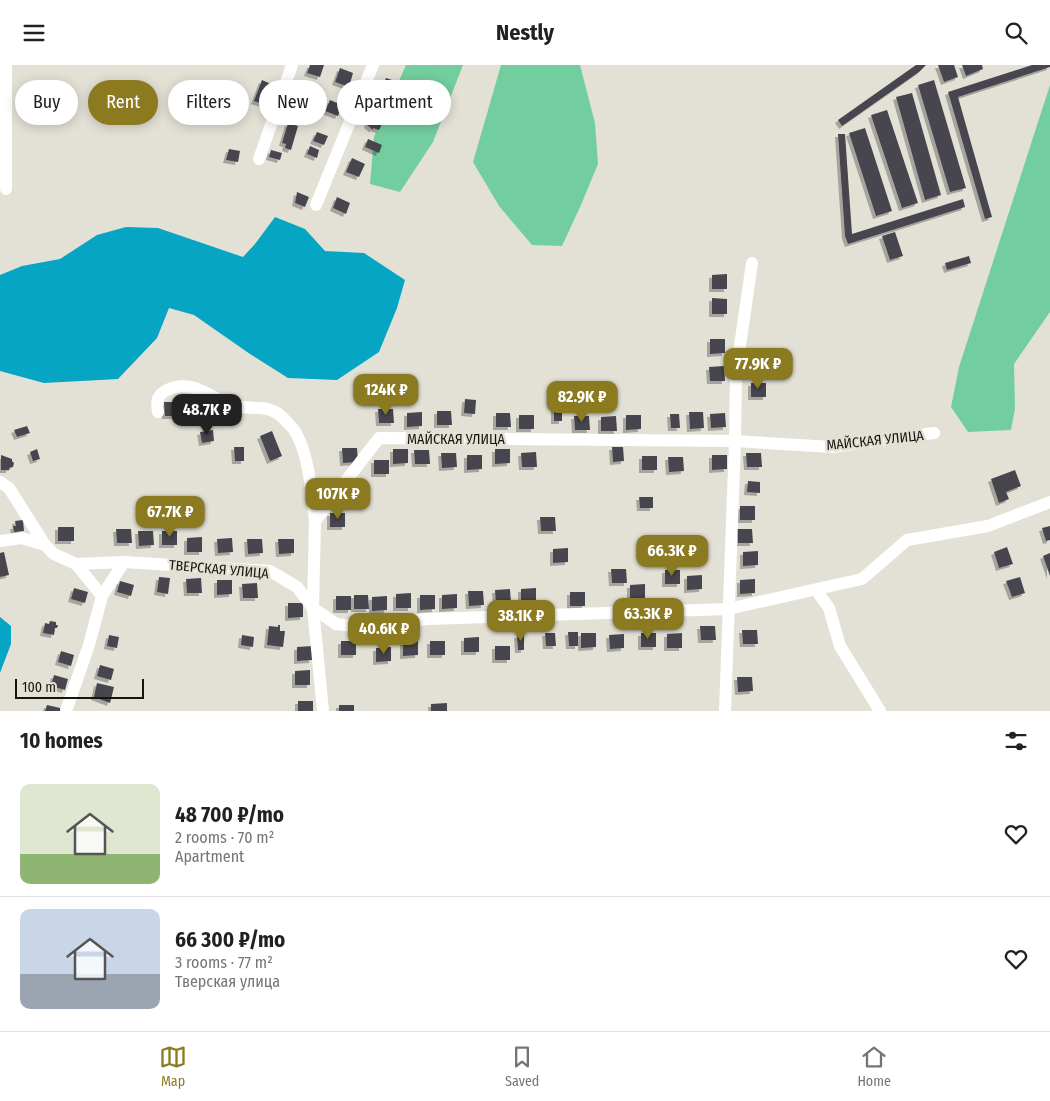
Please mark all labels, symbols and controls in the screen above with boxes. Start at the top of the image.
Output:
icon: menu [20,19,48,47]
text: Nestly [496,19,554,46]
icon: search [1002,19,1030,47]
chip: Buy [15,80,78,125]
chip: Rent [88,80,158,125]
chip: Filters [168,80,249,125]
chip: New [259,80,327,125]
chip: Apartment [337,80,451,125]
pin: 77.9K ₽ [712,347,804,390]
text: 77.9K ₽ [735,354,781,373]
pin: 124K ₽ [345,373,427,416]
text: 124K ₽ [364,380,408,399]
pin: 82.9K ₽ [536,381,628,423]
text: 82.9K ₽ [558,387,606,406]
pin: 48.7K ₽ [161,393,253,436]
text: 48.7K ₽ [183,400,231,419]
street label: МАЙСКАЯ УЛИЦА [826,427,925,454]
street label: МАЙСКАЯ УЛИЦА [407,431,506,448]
pin: 107K ₽ [297,477,379,520]
text: 107K ₽ [316,484,360,503]
pin: 67.7K ₽ [124,495,216,538]
text: 67.7K ₽ [147,502,193,521]
pin: 66.3K ₽ [626,535,718,577]
text: 66.3K ₽ [647,541,697,560]
street label: ТВЕРСКАЯ УЛИЦА [168,557,270,582]
pin: 63.3K ₽ [602,597,694,640]
pin: 38.1K ₽ [475,599,567,642]
text: 63.3K ₽ [624,604,672,623]
text: 38.1K ₽ [498,606,544,625]
pin: 40.6K ₽ [338,613,430,655]
text: 40.6K ₽ [359,619,409,638]
scale bar [15,676,144,699]
text: 100 m [22,679,56,696]
icon: filters [1002,727,1030,755]
text: 10 homes [20,728,103,754]
text: 48 700 ₽/mo [175,802,284,828]
icon: home [60,804,120,864]
icon: heart [1002,820,1030,848]
text: 2 rooms · 70 m² [175,828,274,847]
text: Apartment [175,847,244,866]
text: 66 300 ₽/mo [175,927,285,953]
icon: home [60,929,120,989]
icon: heart [1002,945,1030,973]
text: 3 rooms · 77 m² [175,953,273,972]
text: Тверская улица [175,972,280,991]
tab: Map [159,1043,187,1090]
tab: Saved [505,1043,539,1090]
tab: Home [857,1043,891,1090]

